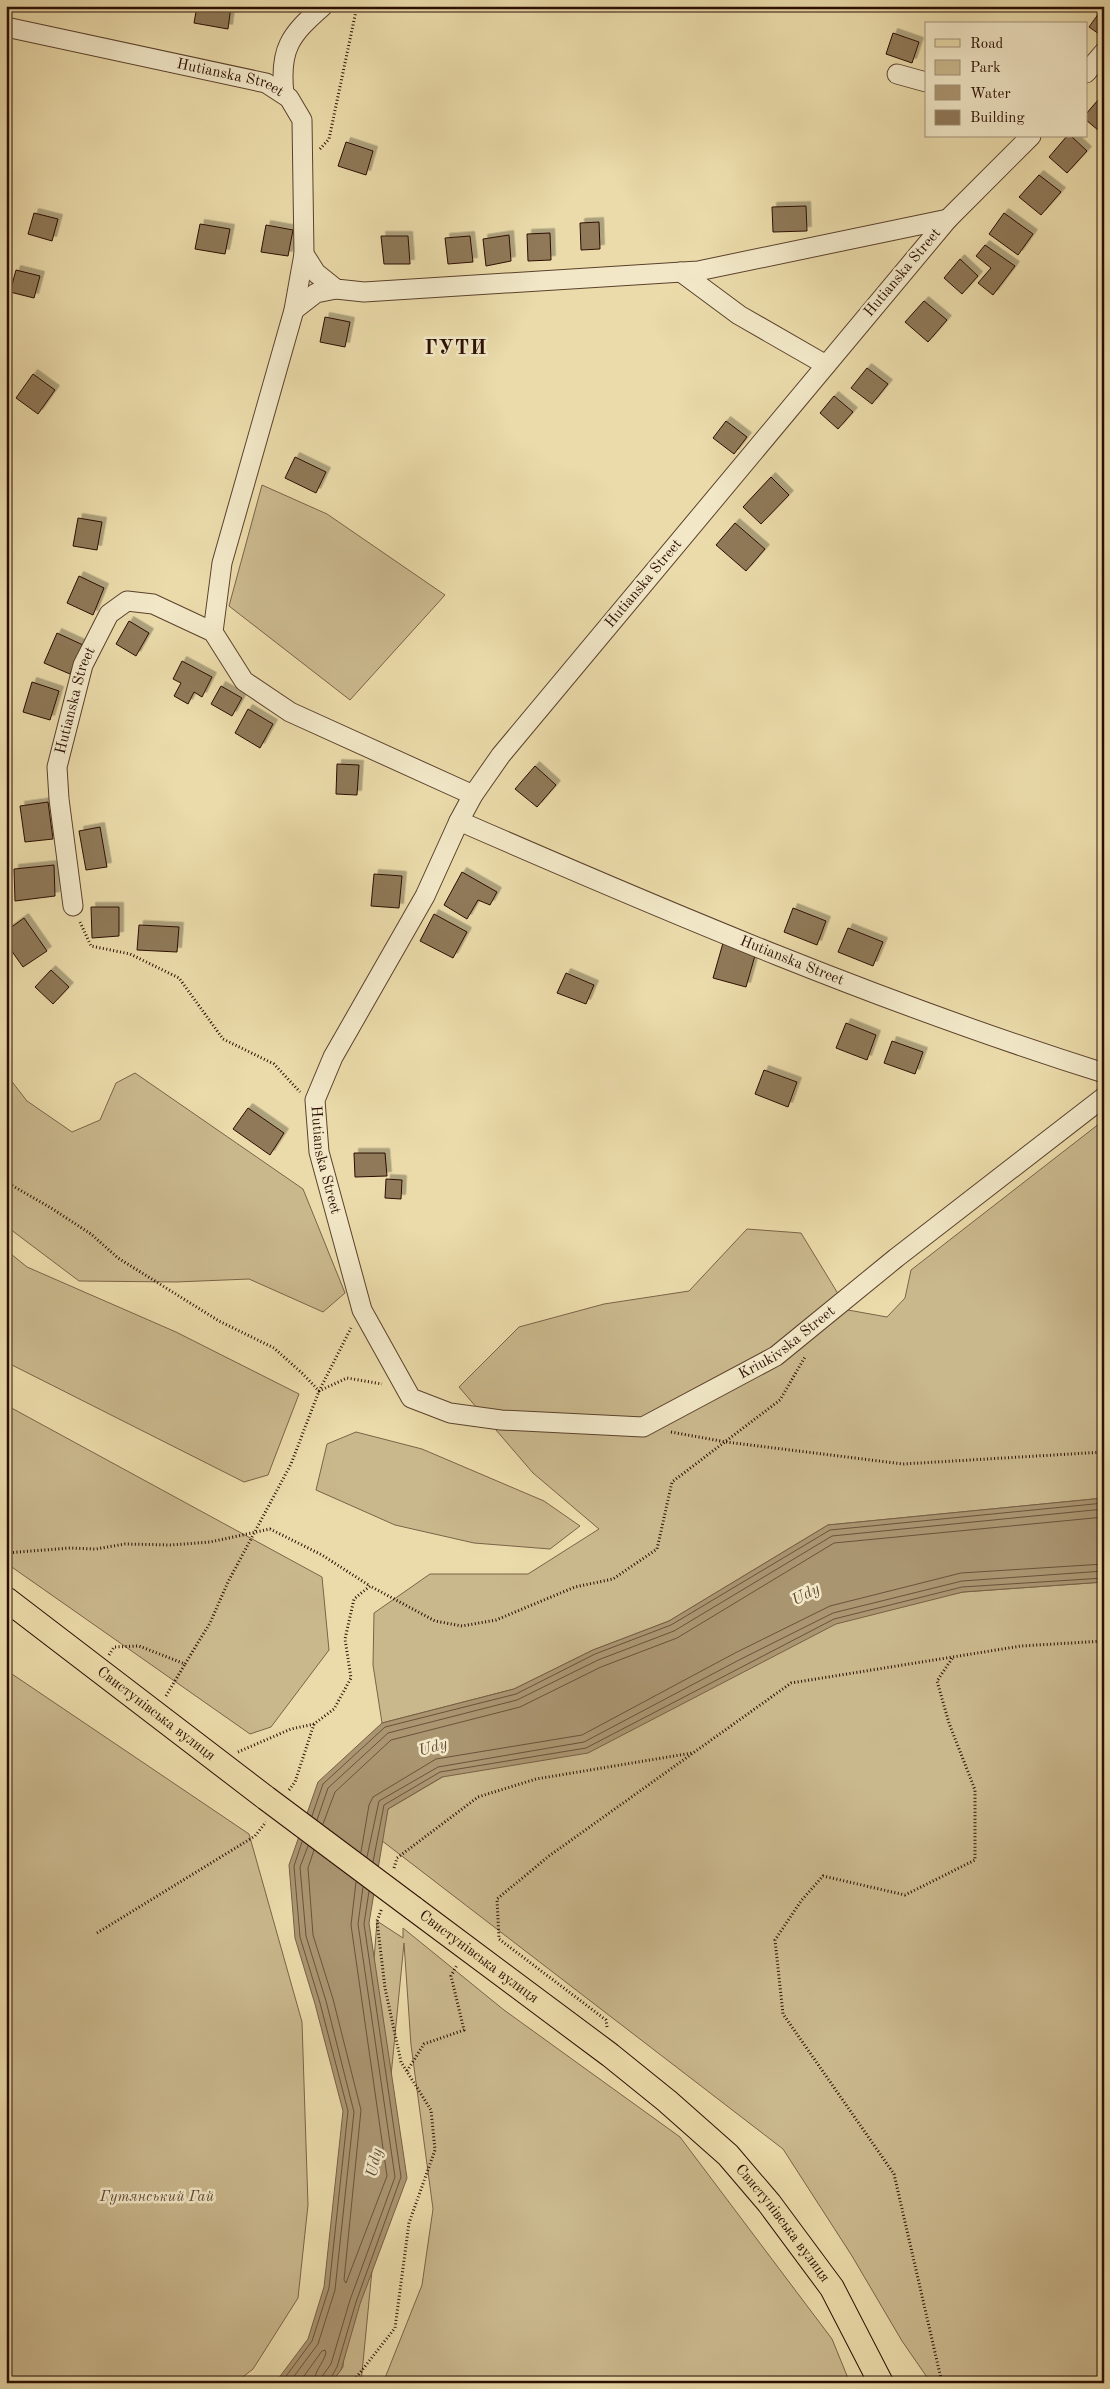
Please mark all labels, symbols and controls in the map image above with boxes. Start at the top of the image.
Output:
legend [925,22,1088,138]
text: Road [970,37,1004,52]
street label: Hutianska Street [175,56,286,100]
text: Park [970,61,1001,76]
text: Water [970,87,1011,102]
text: Building [970,111,1025,126]
street label: Hutianska Street [862,226,944,320]
district label: ГУТИ [424,339,488,359]
street label: Hutianska Street [603,537,685,631]
street label: Hutianska Street [53,645,98,755]
street label: Hutianska Street [738,934,846,988]
street label: Hutianska Street [308,1105,343,1216]
street label: Kriukivska Street [736,1303,838,1382]
water label: Udy [789,1581,823,1609]
street label: Свистунівська вулиця [94,1664,218,1764]
water label: Udy [417,1736,450,1760]
street label: Свистунівська вулиця [416,1908,541,2006]
water label: Udy [364,2146,386,2179]
street label: Свистунівська вулиця [732,2162,833,2285]
park label: Гутянський Гай [99,2190,215,2205]

